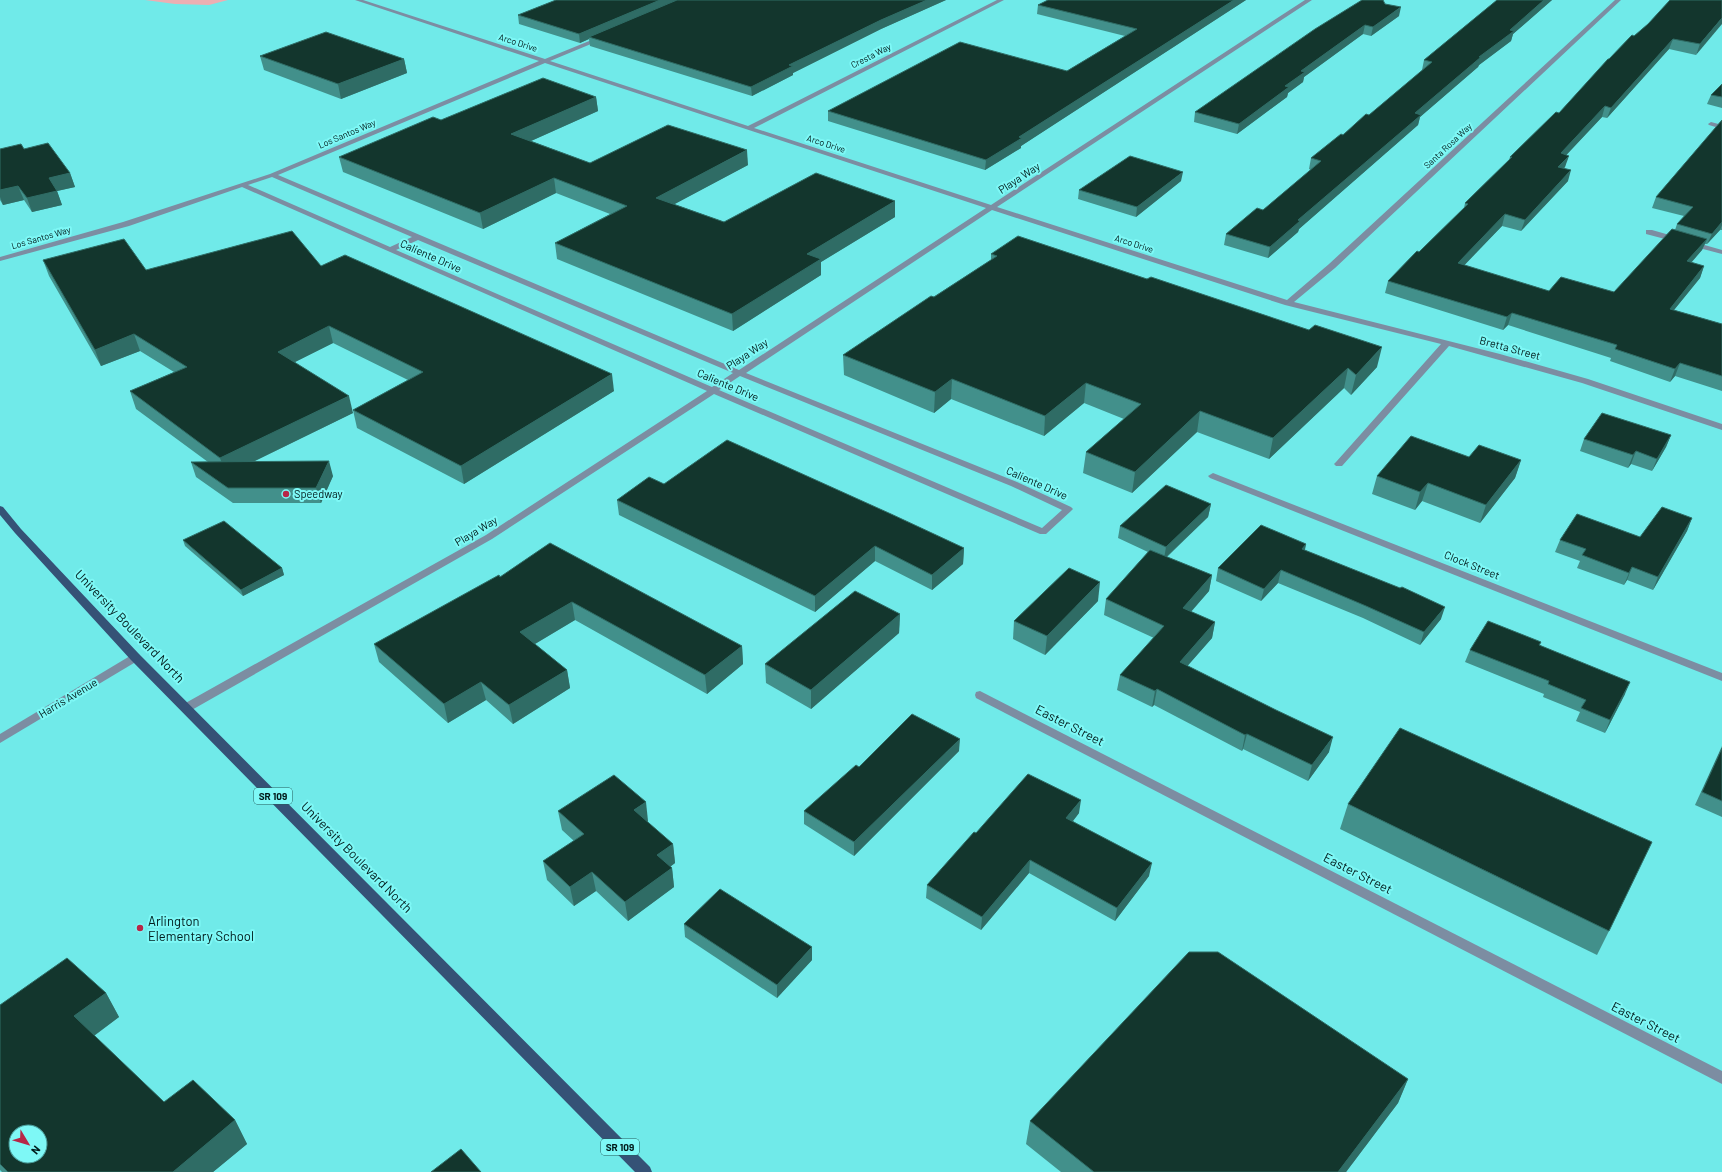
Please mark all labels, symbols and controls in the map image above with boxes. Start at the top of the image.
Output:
street label: Arco Drive [497,31,539,54]
street label: Cresta Way [849,41,893,70]
street label: Los Santos Way [316,117,377,151]
street label: Santa Rosa Way [1421,121,1474,171]
street label: Arco Drive [805,132,847,155]
street label: Playa Way [995,159,1042,196]
street label: Los Santos Way [10,224,72,251]
street label: Arco Drive [1113,232,1155,255]
street label: Caliente Drive [399,236,464,275]
street label: Bretta Street [1478,333,1542,362]
street label: Playa Way [723,335,770,372]
street label: Caliente Drive [695,366,761,403]
street label: Caliente Drive [1005,463,1070,502]
place label: Speedway [294,487,343,500]
marker: Speedway [281,489,291,499]
street label: Playa Way [452,513,499,548]
street label: Clock Street [1443,548,1502,582]
street label: University Boulevard North [72,566,188,686]
street label: Harris Avenue [36,675,100,720]
street label: Easter Street [1033,701,1107,749]
road number: SR 109 [254,788,292,804]
street label: University Boulevard North [298,798,416,916]
street label: Easter Street [1321,849,1395,897]
place label: Arlington Elementary School [148,913,254,944]
marker: Arlington Elementary School [135,923,145,933]
street label: Easter Street [1609,998,1683,1046]
north arrow [8,1124,48,1164]
road number: SR 109 [601,1139,639,1155]
text: N [29,1144,44,1157]

